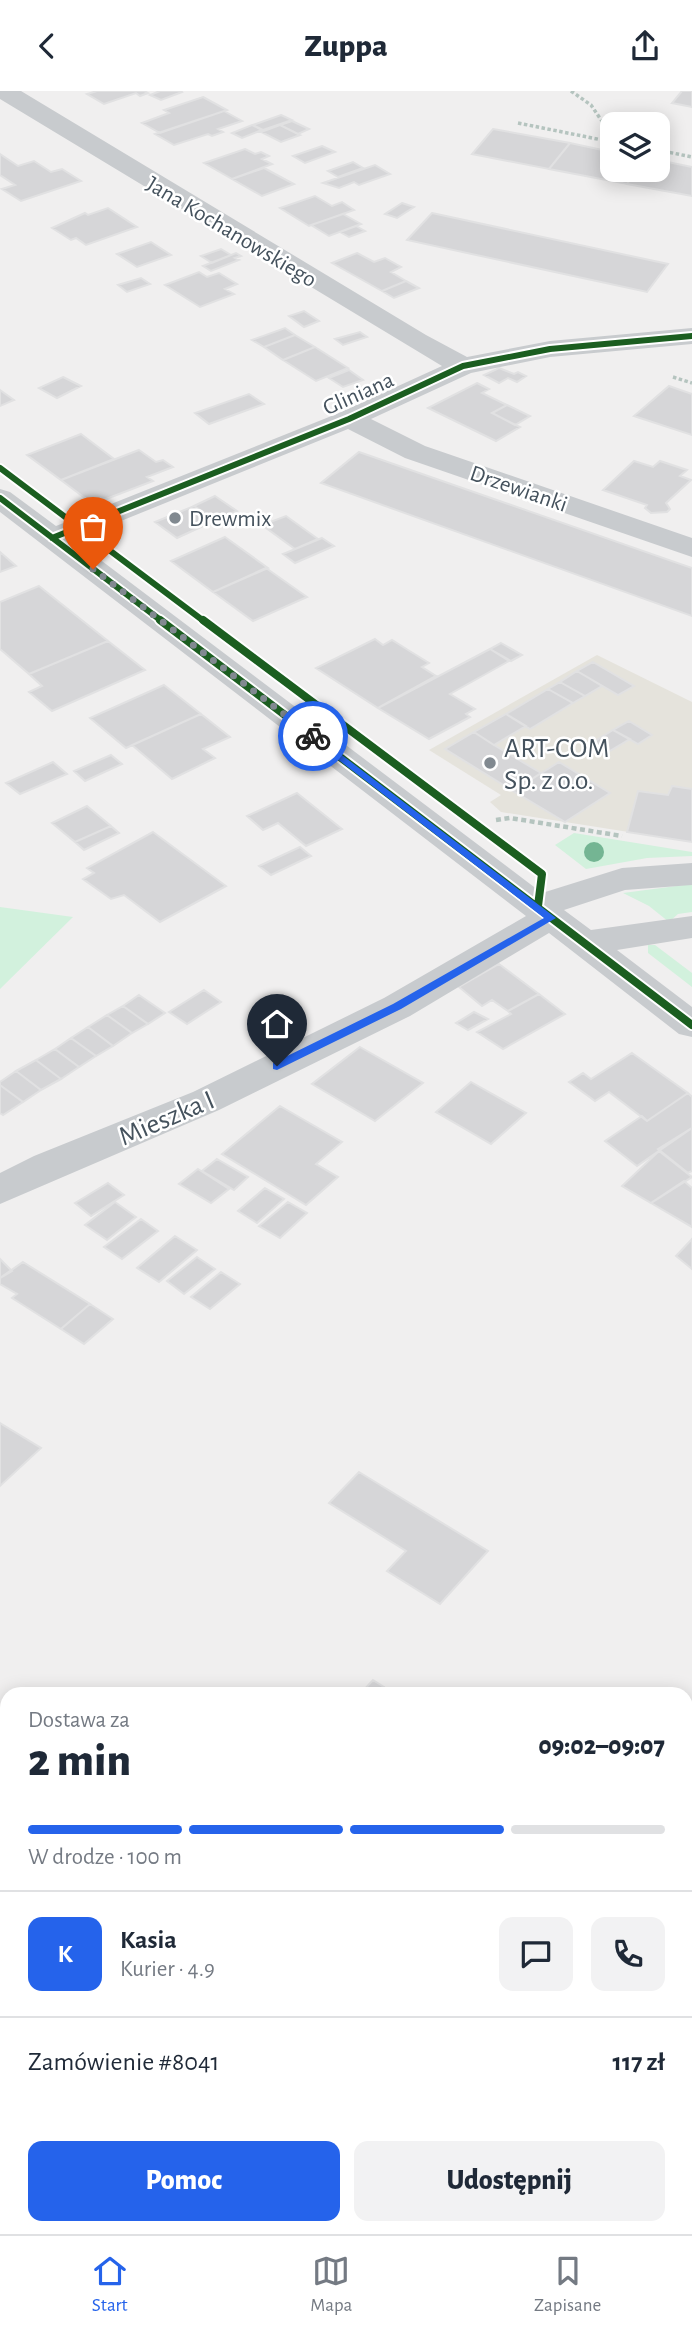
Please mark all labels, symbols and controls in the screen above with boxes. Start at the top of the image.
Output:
icon: back [28,27,66,65]
icon: share [626,27,664,65]
text: Zuppa [304,30,388,62]
map controls [600,112,670,182]
button: layers [600,112,670,182]
street label: Jana Kochanowskiego [142,173,320,292]
street label: Gliniana [320,369,398,420]
street label: Drzewianki [467,462,570,517]
pin [63,497,123,569]
icon: bag [74,508,112,546]
place label: Drewmix [189,508,271,531]
marker: Drewmix [167,510,183,526]
courier [278,701,348,771]
icon: bike [294,717,332,755]
place label: ART-COM Sp. z o.o. [504,735,609,795]
marker: ART-COM Sp. z o.o. [482,755,498,771]
pin [247,994,307,1066]
icon: home [258,1005,296,1043]
street label: Mieszka I [115,1086,219,1151]
text: Dostawa za [28,1709,130,1732]
text: 09:02–09:07 [538,1733,665,1759]
text: 2 min [28,1738,131,1784]
text: W drodze · 100 m [28,1846,182,1869]
button: chat [499,1917,573,1991]
button: phone [591,1917,665,1991]
text: Kasia [120,1927,177,1953]
text: K [57,1941,73,1967]
text: Kurier · 4.9 [120,1958,215,1981]
text: Zamówienie #8041 [28,2049,219,2075]
text: 117 zł [613,2049,665,2075]
button: Pomoc [28,2141,340,2221]
button: Udostępnij [354,2141,665,2221]
tab: Start [91,2252,129,2317]
tab: Mapa [310,2252,352,2317]
tab: Zapisane [534,2252,601,2317]

